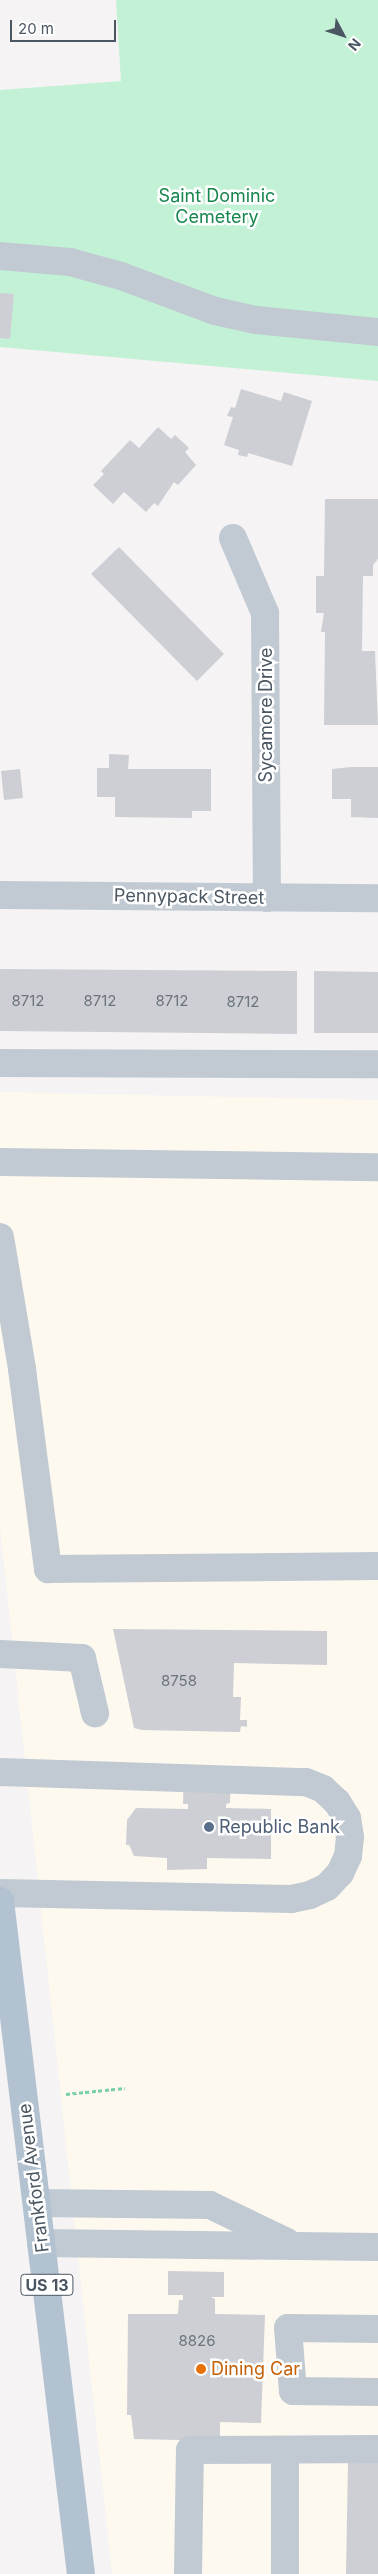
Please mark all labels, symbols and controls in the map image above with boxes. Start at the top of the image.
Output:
scale bar [12,10,119,42]
north arrow [318,10,368,60]
text: 20 m [18,19,54,38]
text: N [345,35,365,55]
park label: Saint Dominic Cemetery [159,186,275,228]
street label: Sycamore Drive [255,647,277,783]
street label: Pennypack Street [114,885,264,909]
house number: 8712 [11,992,45,1010]
house number: 8712 [83,992,117,1010]
house number: 8712 [155,992,189,1010]
house number: 8712 [226,993,260,1011]
house number: 8758 [161,1672,197,1690]
place label: Republic Bank [219,1816,340,1838]
marker: Republic Bank [203,1821,215,1833]
street label: Frankford Avenue [14,2102,54,2254]
road number: US 13 [20,2272,74,2298]
house number: 8826 [178,2332,216,2350]
place label: Dining Car [211,2358,300,2380]
marker: Dining Car [195,2363,207,2375]

